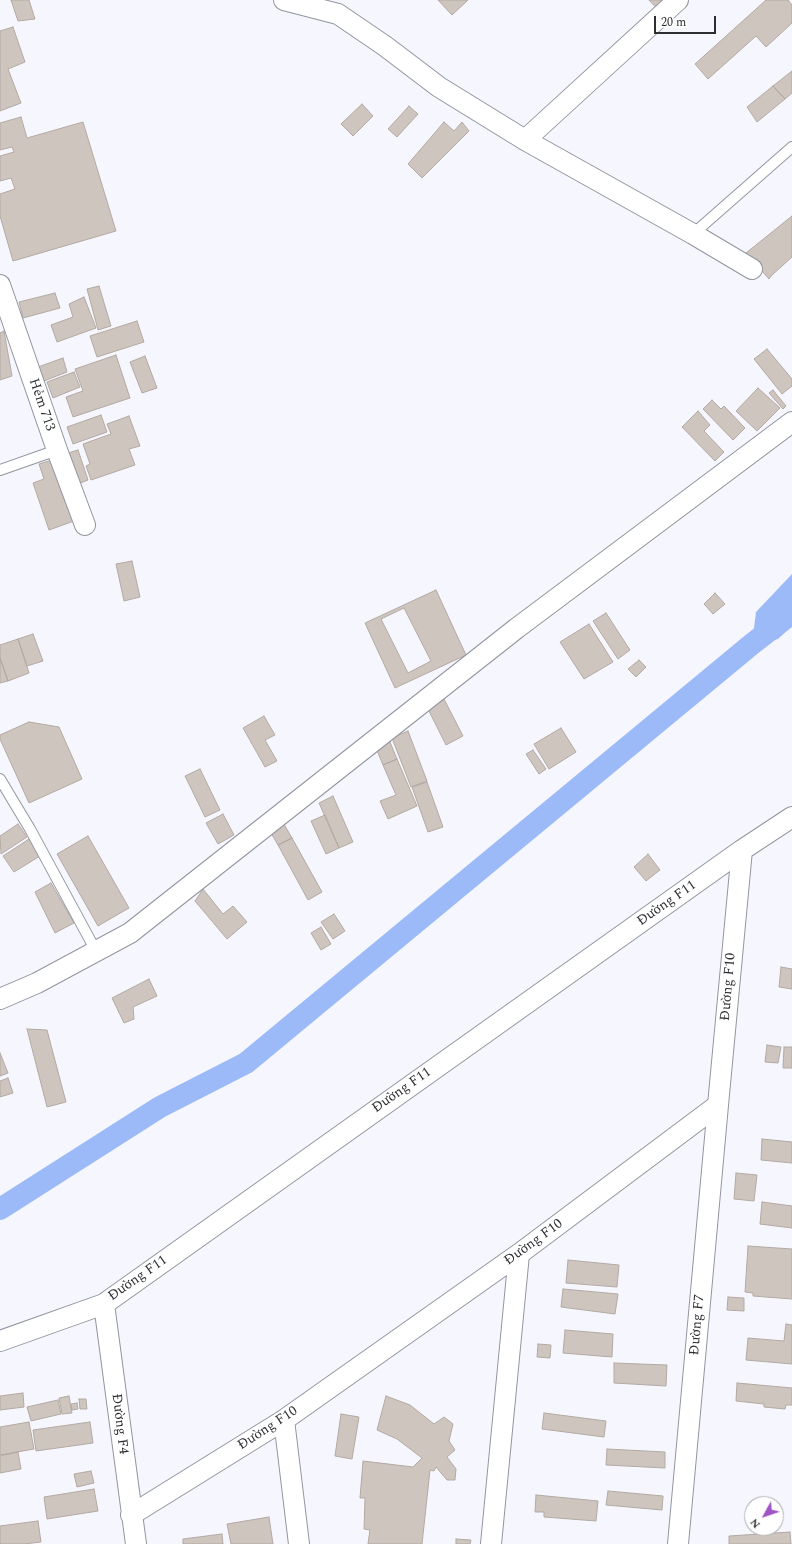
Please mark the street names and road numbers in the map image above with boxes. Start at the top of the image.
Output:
street label: Hẻm 713 [24,376,58,434]
street label: Đường F11 [634,878,700,930]
street label: Đường F10 [718,952,740,1022]
street label: Đường F11 [369,1065,435,1117]
street label: Đường F10 [502,1216,566,1270]
street label: Đường F11 [105,1253,171,1305]
street label: Đường F7 [687,1294,709,1356]
street label: Đường F4 [107,1393,131,1455]
street label: Đường F10 [235,1403,301,1455]

